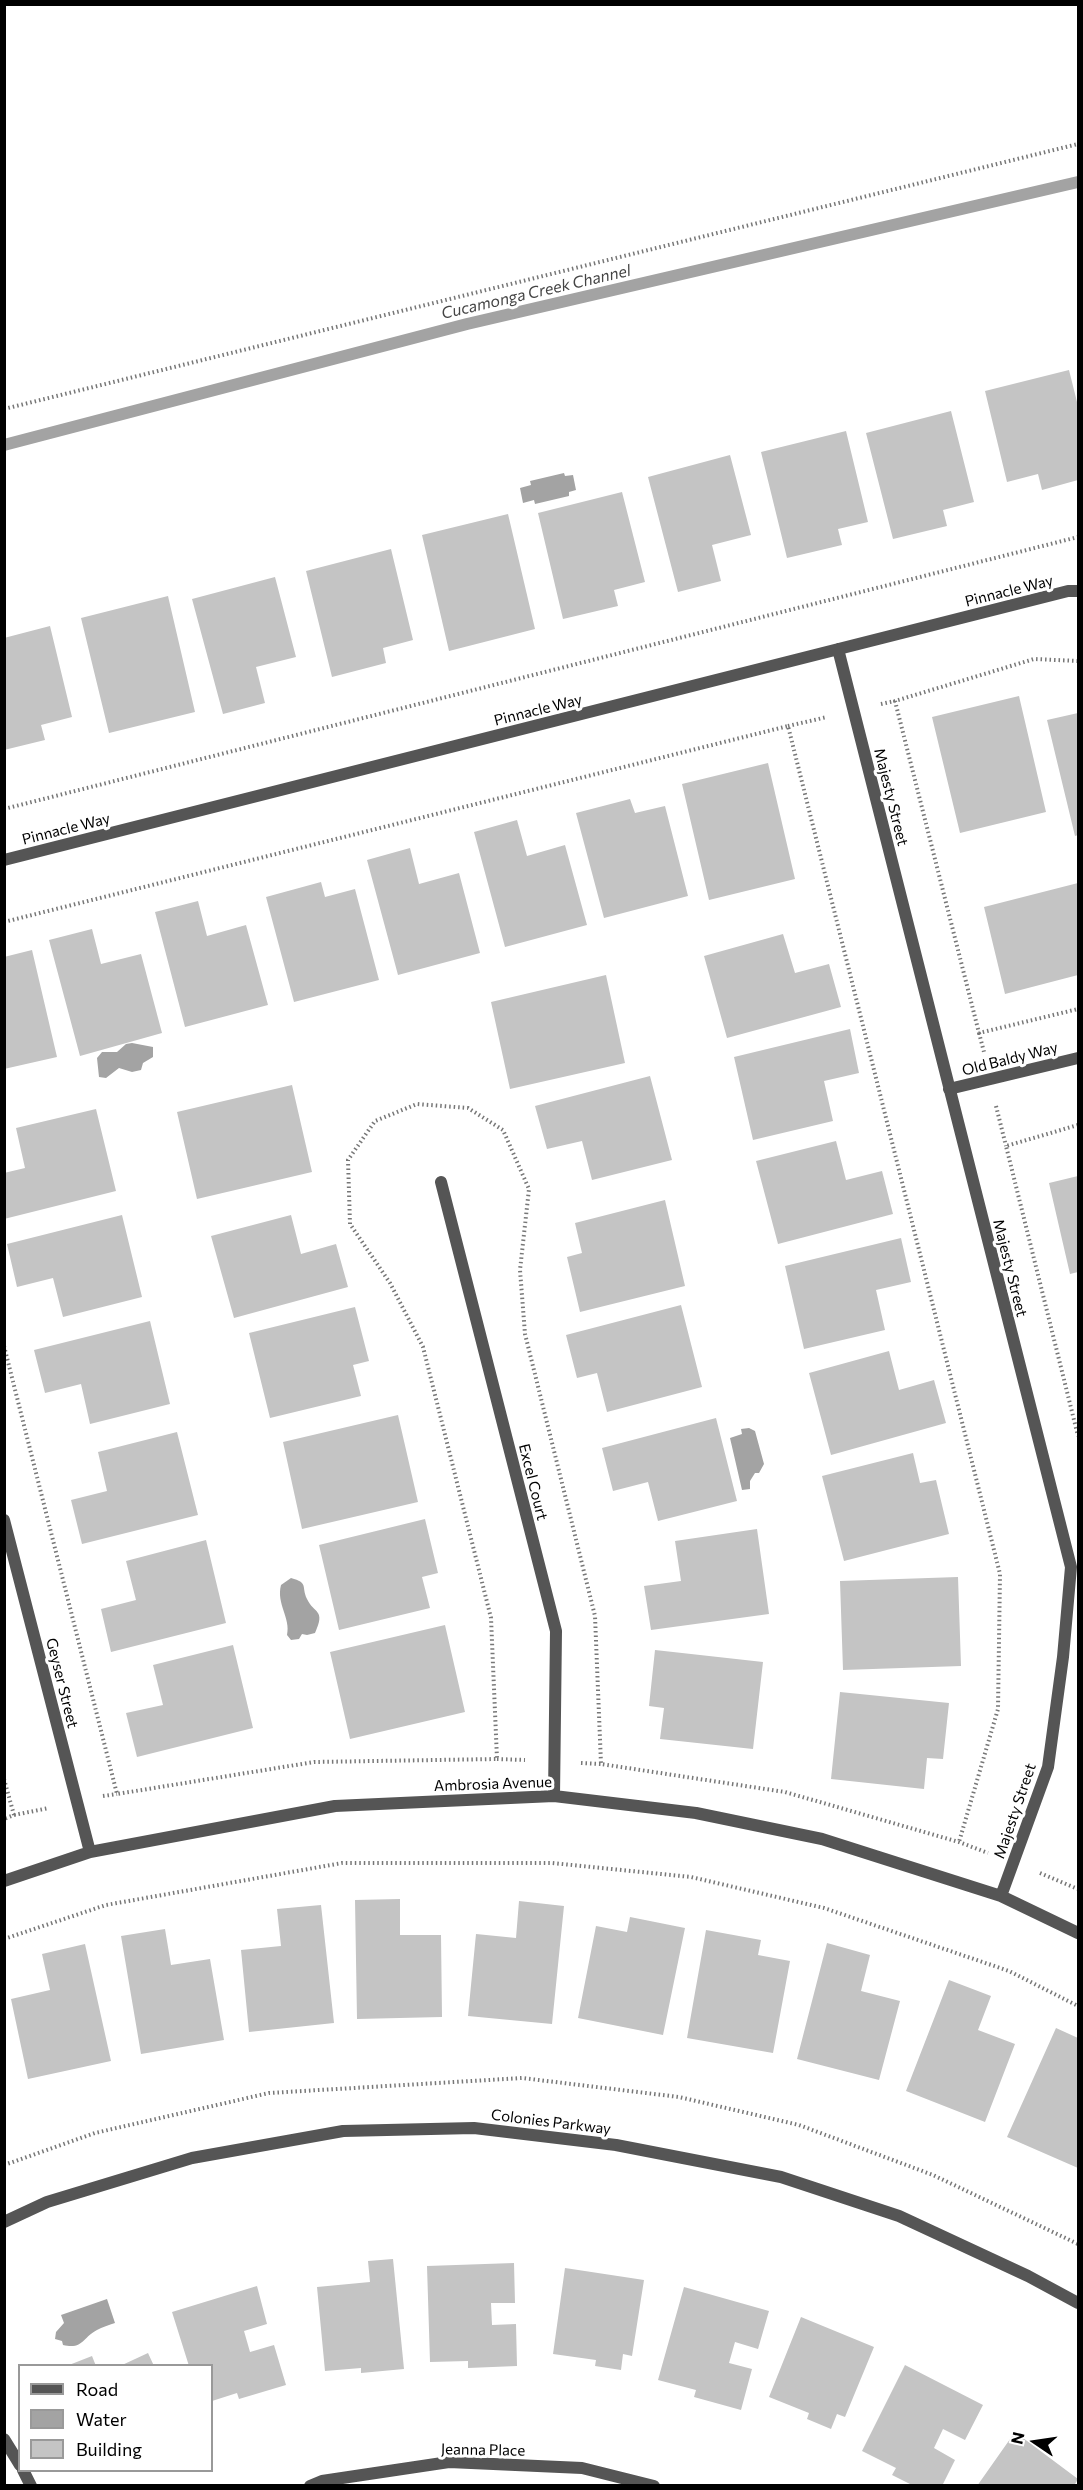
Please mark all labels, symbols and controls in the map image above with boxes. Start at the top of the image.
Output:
water label: Cucamonga Creek Channel [439,261,633,323]
street label: Pinnacle Way [963,571,1055,611]
street label: Pinnacle Way [492,690,584,730]
street label: Majesty Street [870,746,912,848]
street label: Pinnacle Way [20,809,112,849]
street label: Old Baldy Way [960,1038,1060,1080]
street label: Majesty Street [989,1217,1031,1319]
street label: Excel Court [515,1442,551,1522]
street label: Geyser Street [42,1636,82,1730]
street label: Majesty Street [990,1761,1040,1861]
street label: Ambrosia Avenue [434,1773,552,1795]
street label: Colonies Parkway [490,2106,612,2138]
legend [18,2364,213,2472]
text: Road [76,2378,118,2400]
text: Water [76,2408,127,2430]
north arrow [1005,2412,1065,2472]
text: N [1006,2430,1028,2446]
text: Building [76,2438,142,2460]
street label: Jeanna Place [441,2440,525,2460]

